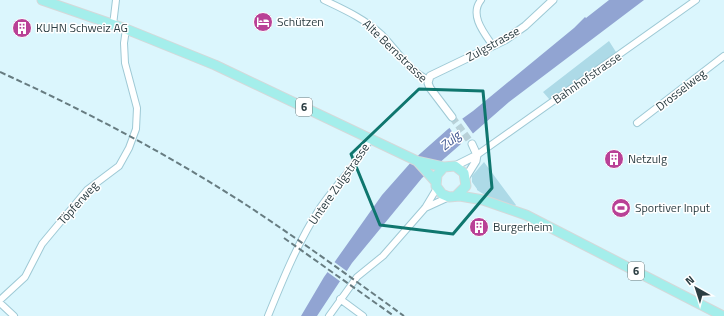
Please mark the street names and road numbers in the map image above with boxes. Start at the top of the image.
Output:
street label: Alte Bernstrasse [359,15,432,87]
street label: Zulgstrasse [462,21,523,66]
street label: Bahnhofstrasse [548,47,625,108]
street label: Drosselweg [651,64,710,115]
road number: 6 [296,98,312,116]
street label: Untere Zulgstrasse [303,139,374,228]
street label: Töpferweg [53,177,103,229]
road number: 6 [628,262,644,280]

